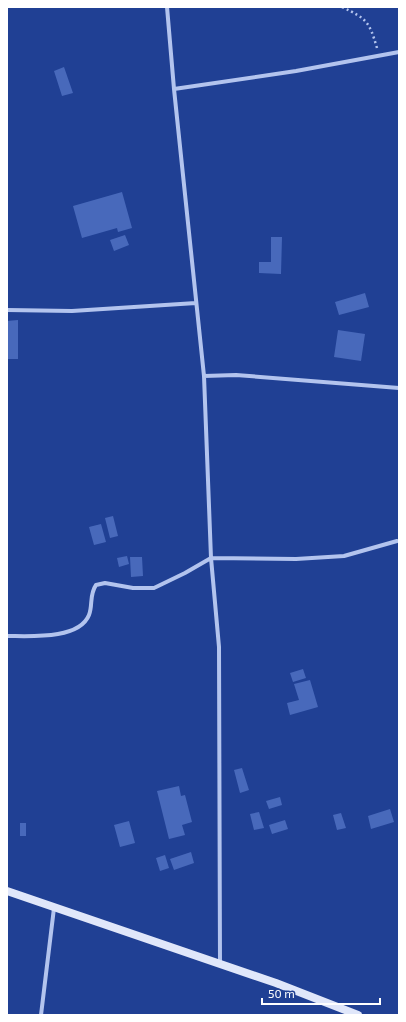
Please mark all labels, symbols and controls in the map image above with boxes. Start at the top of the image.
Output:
scale bar [262,980,380,1006]
text: 50 m [268,986,295,1000]

